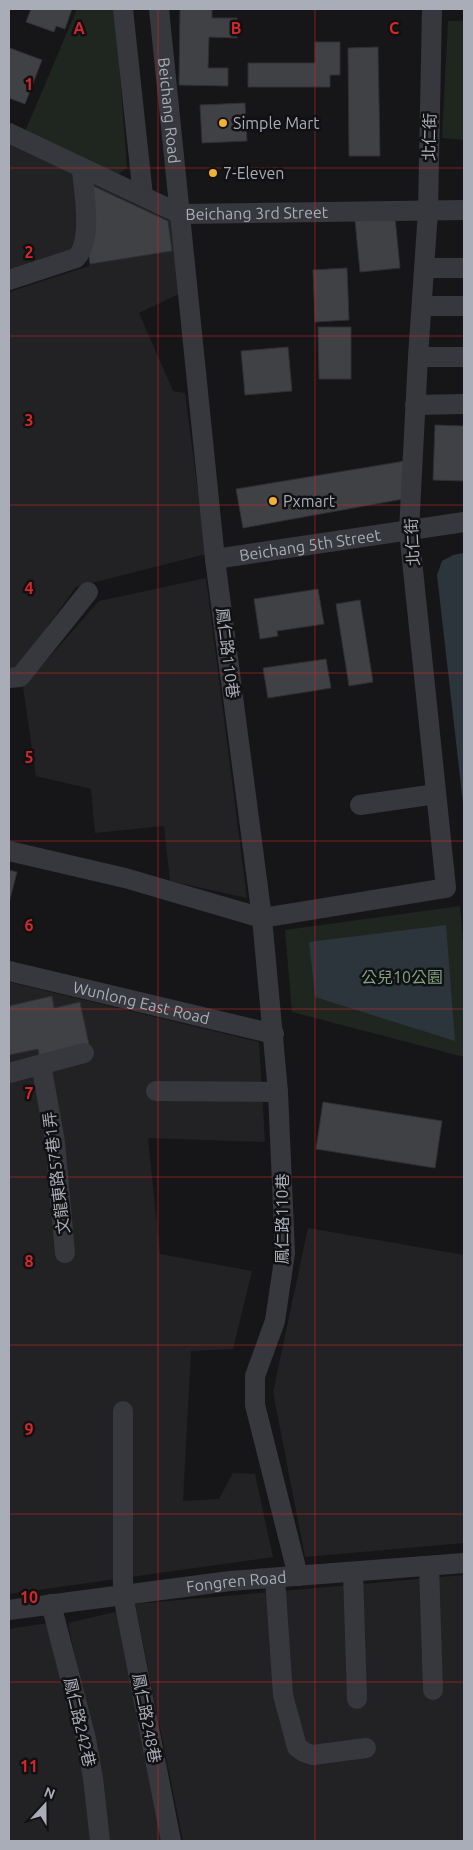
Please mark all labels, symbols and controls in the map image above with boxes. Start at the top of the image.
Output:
text: A [73,19,85,37]
text: B [231,19,241,37]
text: C [389,19,399,37]
street label: Beichang Road [155,57,184,164]
text: 1 [24,75,34,93]
street label: 北仁街 [420,113,438,161]
place label: Simple Mart [233,114,320,132]
marker: Simple Mart [217,117,229,129]
place label: 7-Eleven [223,164,284,182]
marker: 7-Eleven [207,167,219,179]
street label: Beichang 3rd Street [185,203,329,223]
text: 2 [24,243,34,261]
text: 3 [24,411,34,429]
place label: Pxmart [283,492,336,510]
marker: Pxmart [267,495,279,507]
street label: 北仁街 [402,518,422,566]
street label: Beichang 5th Street [238,525,383,564]
text: 4 [24,579,34,597]
street label: 鳳仁路110巷 [214,607,242,699]
text: 5 [24,748,34,766]
text: 6 [24,916,34,934]
park label: 公兒10公園 [361,968,443,986]
street label: Wunlong East Road [71,978,211,1027]
text: 7 [24,1084,34,1102]
street label: 文龍東路57巷1弄 [40,1111,72,1235]
street label: 鳳仁路110巷 [273,1173,291,1265]
text: 8 [24,1252,34,1270]
text: 9 [24,1420,34,1438]
street label: Fongren Road [185,1568,287,1596]
text: 10 [20,1588,38,1606]
street label: 鳳仁路248巷 [129,1672,165,1764]
street label: 鳳仁路242巷 [61,1676,99,1768]
text: 11 [20,1757,38,1775]
north arrow [20,1780,70,1830]
text: N [42,1784,57,1802]

